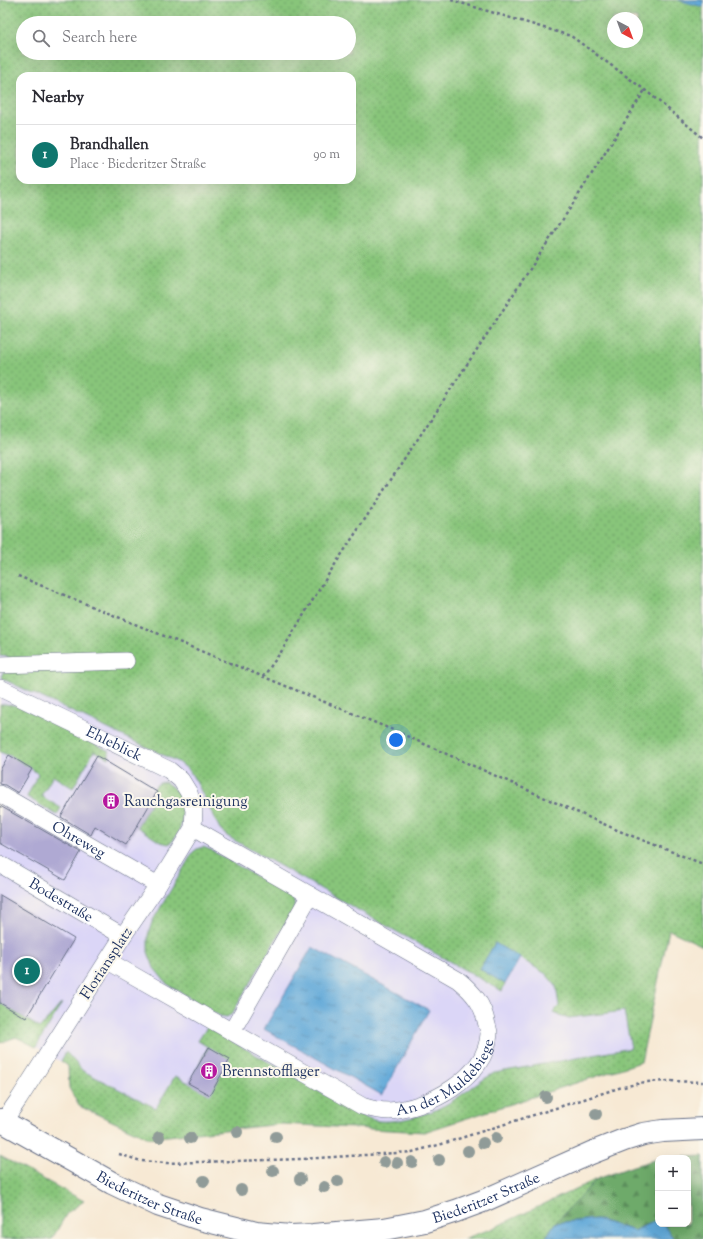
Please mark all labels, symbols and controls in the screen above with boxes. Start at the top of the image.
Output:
north arrow [607,12,643,48]
search box [16,16,356,60]
icon: search [30,27,52,49]
text: Search here [62,28,137,49]
text: Nearby [32,86,84,110]
text: Brandhallen [70,135,149,156]
text: 1 [43,146,47,164]
text: 90 m [313,146,340,164]
text: Place · Biederitzer Straße [70,156,206,174]
street label: Ehleblick [82,722,145,767]
your location [386,730,406,750]
building icon: Rauchgasreinigung [101,791,121,811]
place label: Rauchgasreinigung [124,792,248,813]
street label: Ohreweg [47,817,109,865]
street label: Bodestraße [24,874,97,928]
street label: Floriansplatz [76,923,139,1004]
pin: 1 [14,956,40,986]
street label: An der Muldebiege [394,1037,500,1122]
building icon: Brennstofflager [199,1061,219,1081]
place label: Brennstofflager [222,1062,320,1083]
map controls [655,1155,691,1227]
button: + [655,1155,691,1191]
street label: Biederitzer Straße [92,1167,205,1231]
street label: Biederitzer Straße [430,1168,544,1230]
button: − [655,1191,691,1227]

